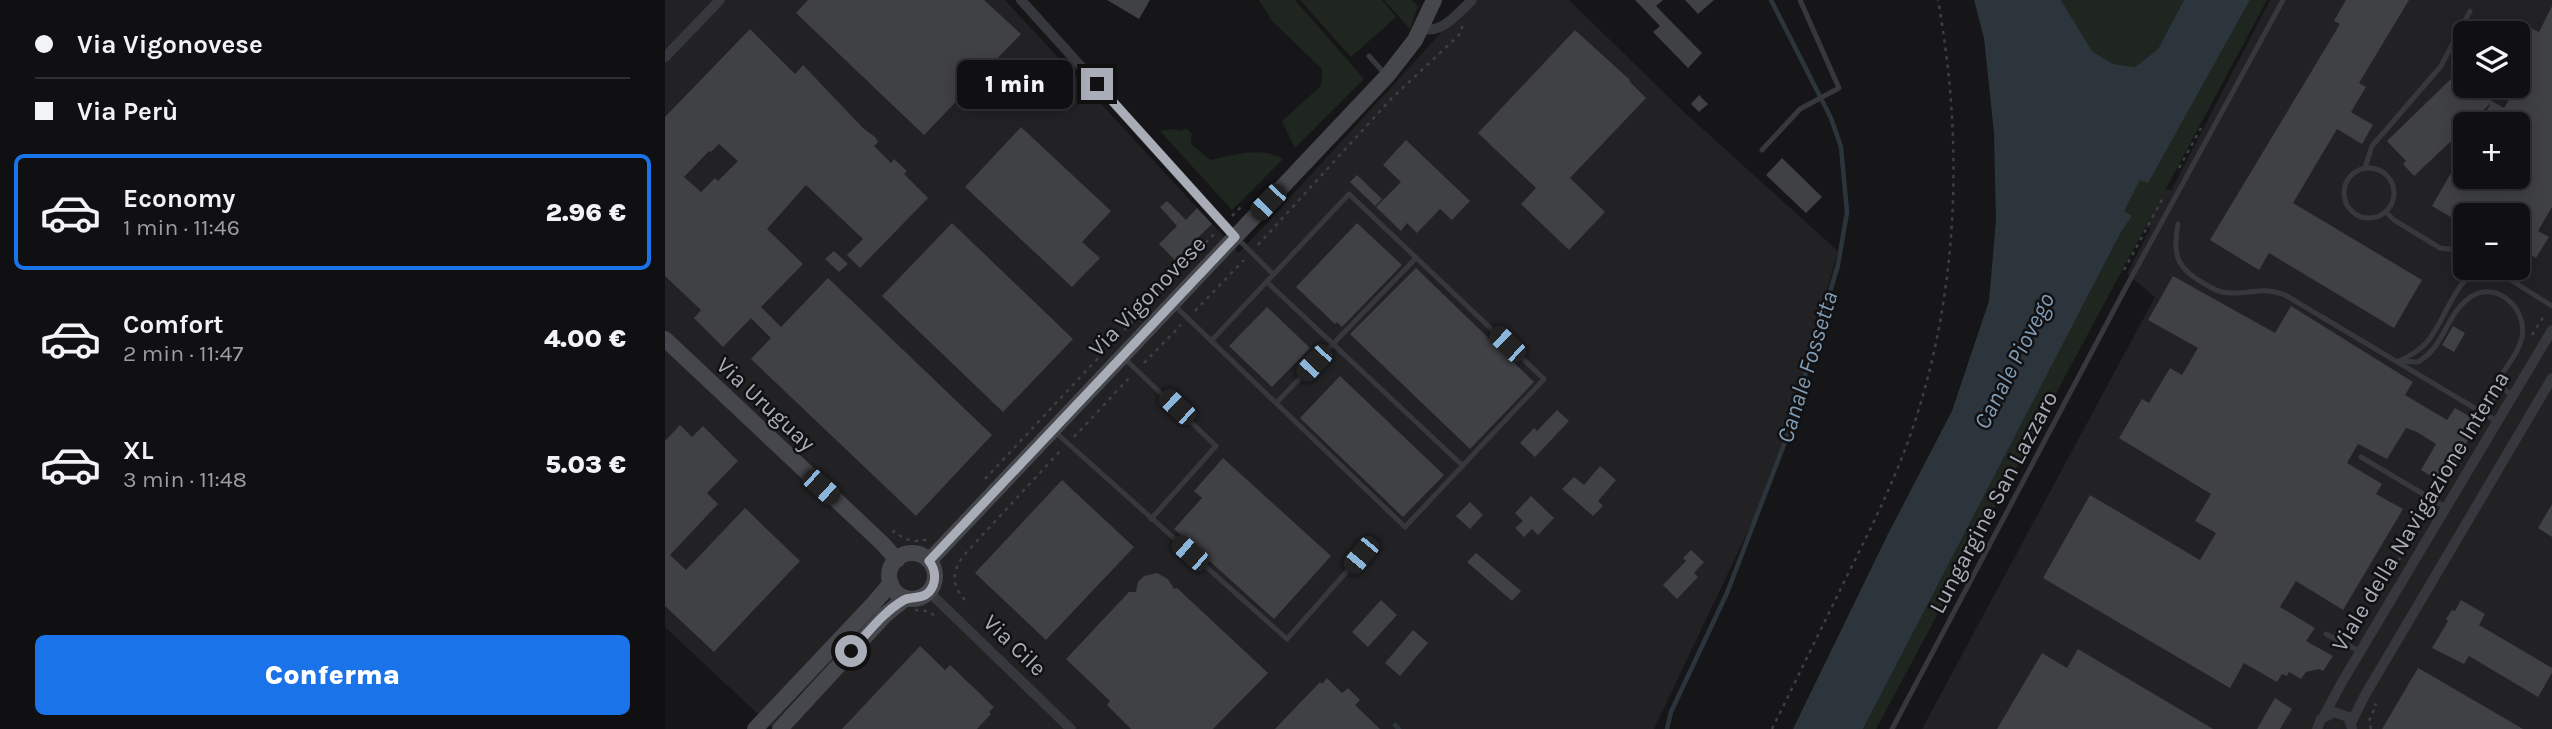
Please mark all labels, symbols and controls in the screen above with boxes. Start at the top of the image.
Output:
map controls [2453,21,2530,280]
button: layers [2453,21,2530,98]
text: Via Vigonovese [77,29,263,60]
callout: 1 min [957,60,1073,108]
route end [1081,68,1113,100]
text: 1 min [985,71,1045,98]
text: Via Perù [77,96,178,127]
button: + [2453,112,2530,189]
car [1246,180,1291,224]
icon: car [39,181,102,244]
text: Economy [123,183,235,214]
text: 2.96 € [546,197,626,228]
button: − [2453,203,2530,280]
text: 1 min · 11:46 [123,214,240,241]
street label: Via Vigonovese [1083,231,1212,362]
water label: Canale Fossetta [1771,288,1843,446]
water label: Canale Piovego [1968,288,2060,434]
icon: car [39,307,102,370]
text: Comfort [123,309,224,340]
car [1485,322,1530,366]
text: 4.00 € [544,323,626,354]
text: 2 min · 11:47 [123,340,243,367]
car [1292,340,1337,386]
street label: Via Uruguay [711,352,821,457]
street label: Viale della Navigazione Interna [2326,366,2515,656]
car [1155,385,1200,429]
street label: Lungargine San Lazzaro [1923,386,2064,618]
icon: car [39,433,102,496]
text: XL [123,435,154,466]
text: 5.03 € [545,449,626,480]
car [799,465,844,509]
text: 3 min · 11:48 [123,466,247,493]
car [1168,531,1213,575]
car [1340,532,1383,578]
street label: Via Cile [978,609,1052,682]
button: Conferma [35,635,630,715]
route start [835,635,867,667]

